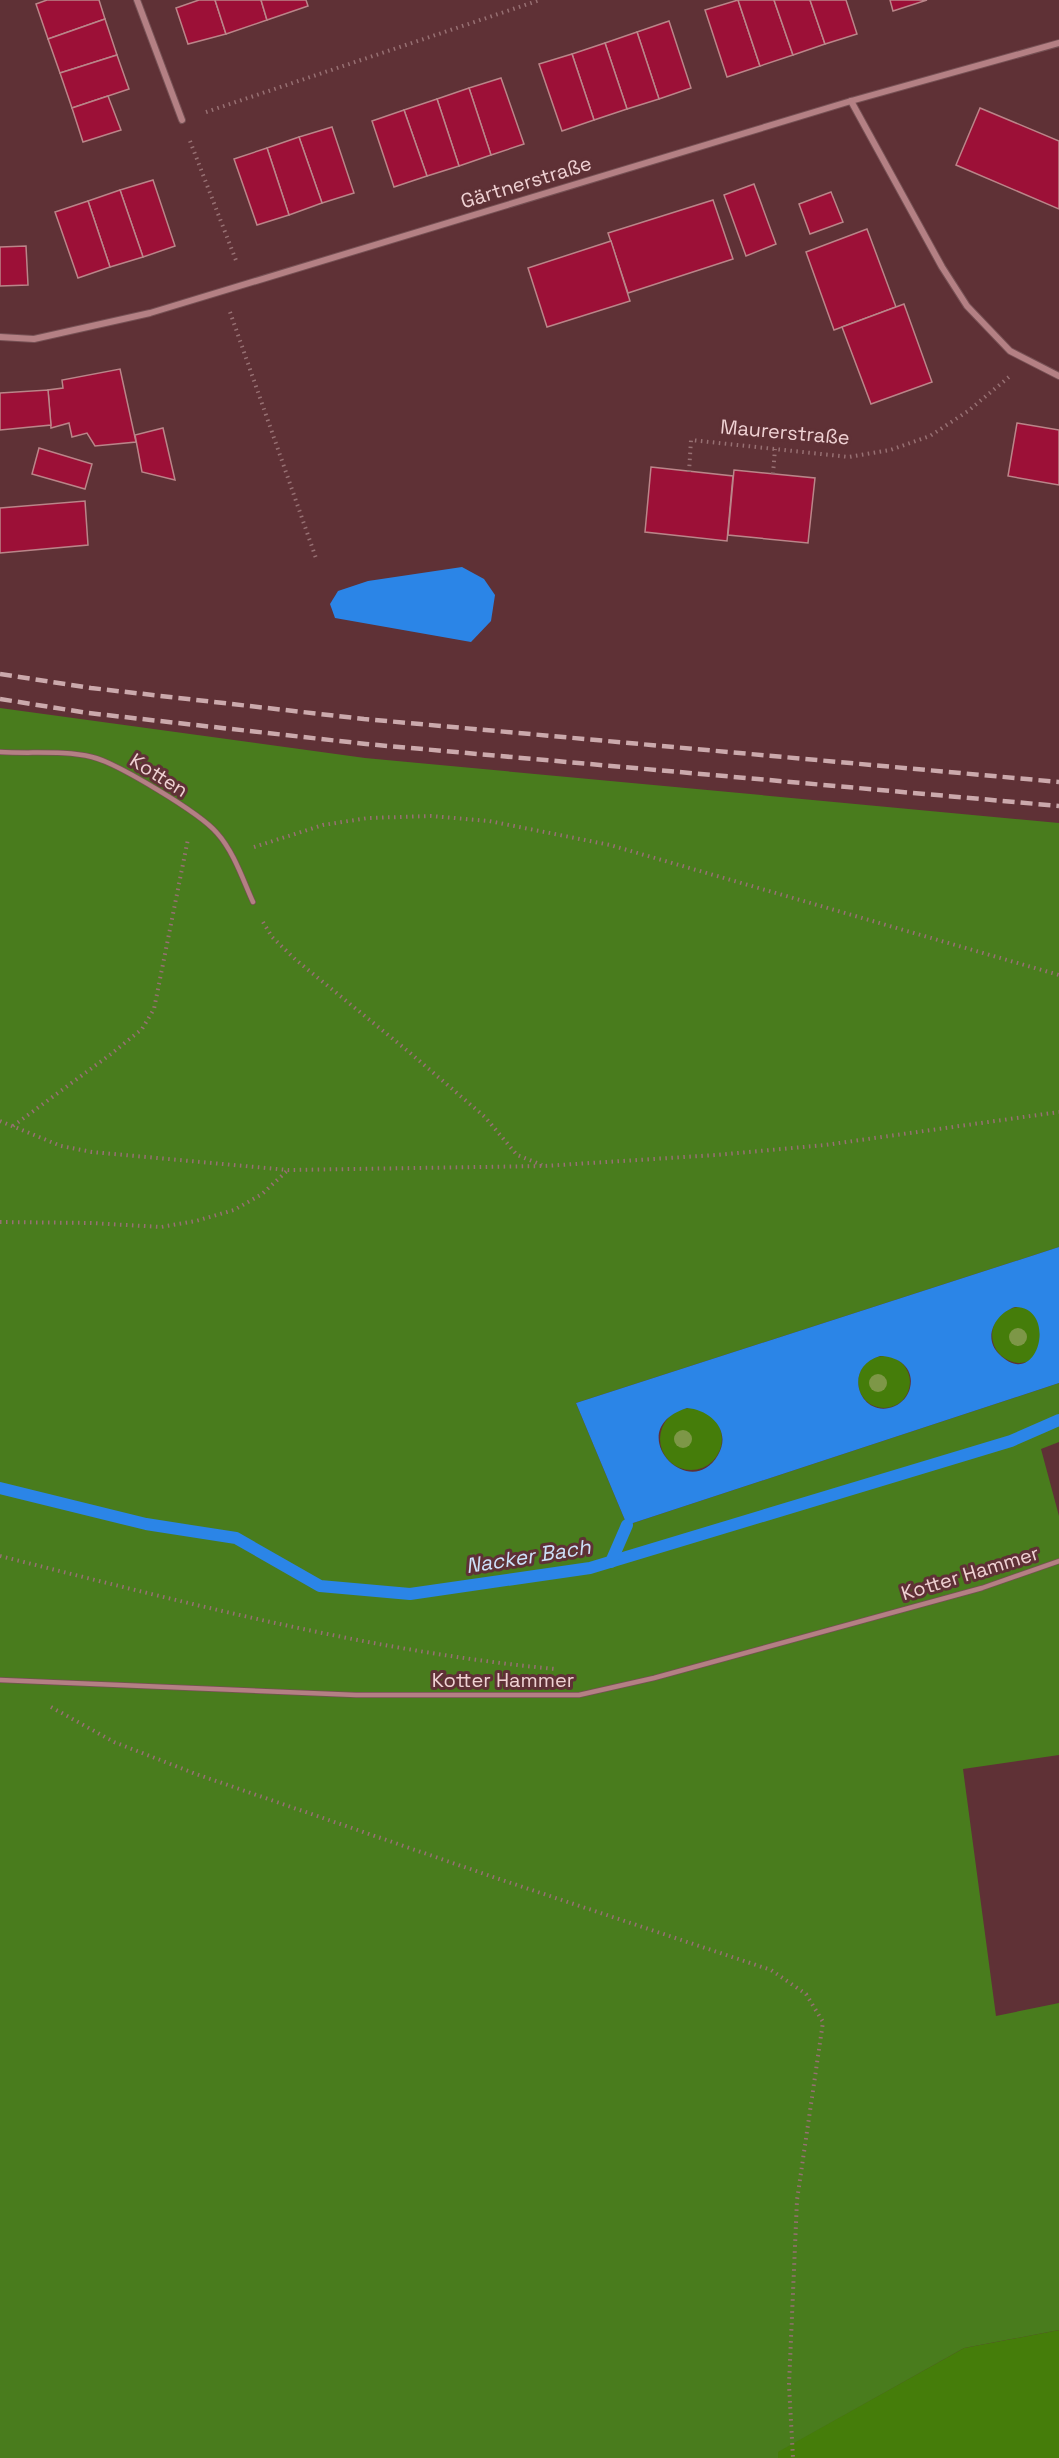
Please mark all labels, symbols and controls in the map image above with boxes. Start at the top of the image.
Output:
street label: Gärtnerstraße [457,150,595,214]
street label: Maurerstraße [719,413,851,451]
street label: Kotten [125,747,193,803]
water label: Nacker Bach [464,1533,593,1579]
street label: Kotter Hammer [898,1540,1042,1606]
street label: Kotter Hammer [432,1667,574,1693]

